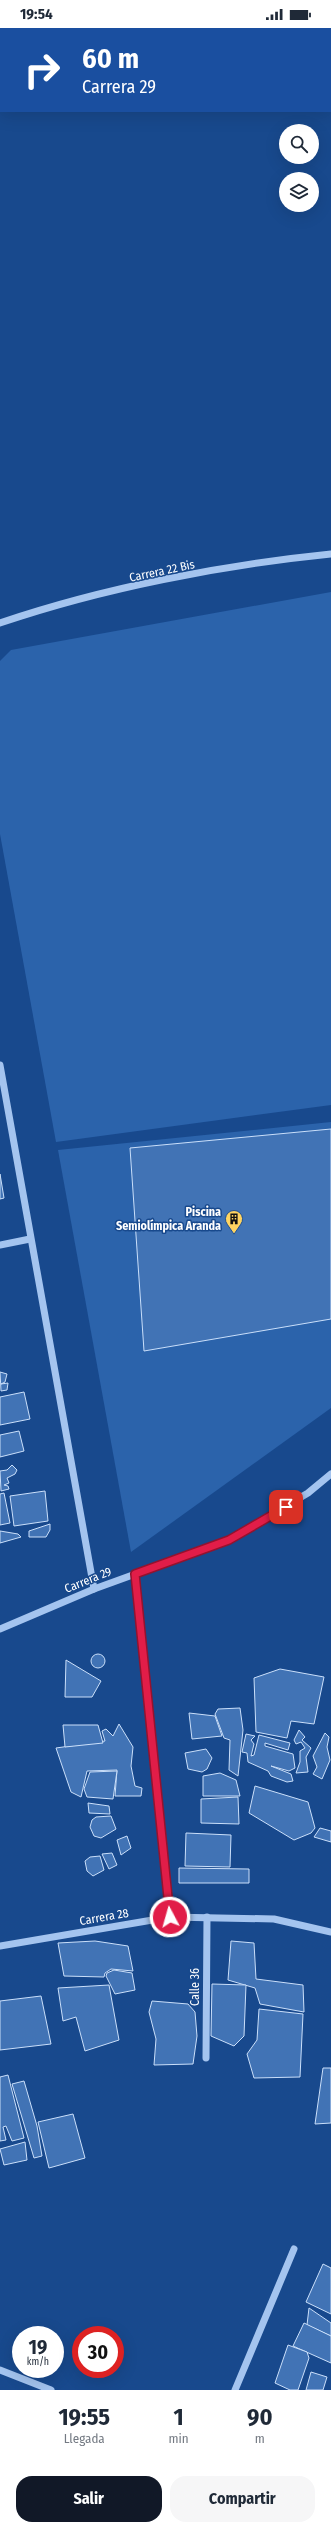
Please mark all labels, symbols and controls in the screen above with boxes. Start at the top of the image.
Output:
text: 19:54 [20,5,53,23]
text: 60 m [82,42,139,75]
icon: right [16,44,68,96]
text: Carrera 29 [82,76,156,98]
map controls [279,124,319,212]
button: search [279,124,319,164]
button: layers [279,172,319,212]
street label: Carrera 22 Bis [128,557,196,585]
place label: Piscina Semiolímpica Aranda [116,1205,221,1233]
building icon: Piscina Semiolímpica Aranda [224,1209,244,1234]
pin [269,1490,303,1524]
icon: arrive [275,1496,297,1518]
street label: Carrera 29 [62,1564,114,1596]
position arrow [149,1896,191,1938]
street label: Carrera 28 [78,1906,130,1928]
street label: Calle 36 [188,1968,202,2006]
speed limit sign: 30 [72,2326,124,2378]
text: 19 [29,2335,47,2359]
text: km/h [27,2356,49,2368]
text: 19:55 [58,2403,110,2431]
text: 1 [174,2403,184,2431]
text: 90 [247,2403,273,2431]
text: Llegada [64,2431,105,2446]
text: min [169,2431,189,2446]
text: m [255,2431,265,2446]
button: Salir [16,2476,162,2522]
button: Compartir [170,2476,315,2522]

